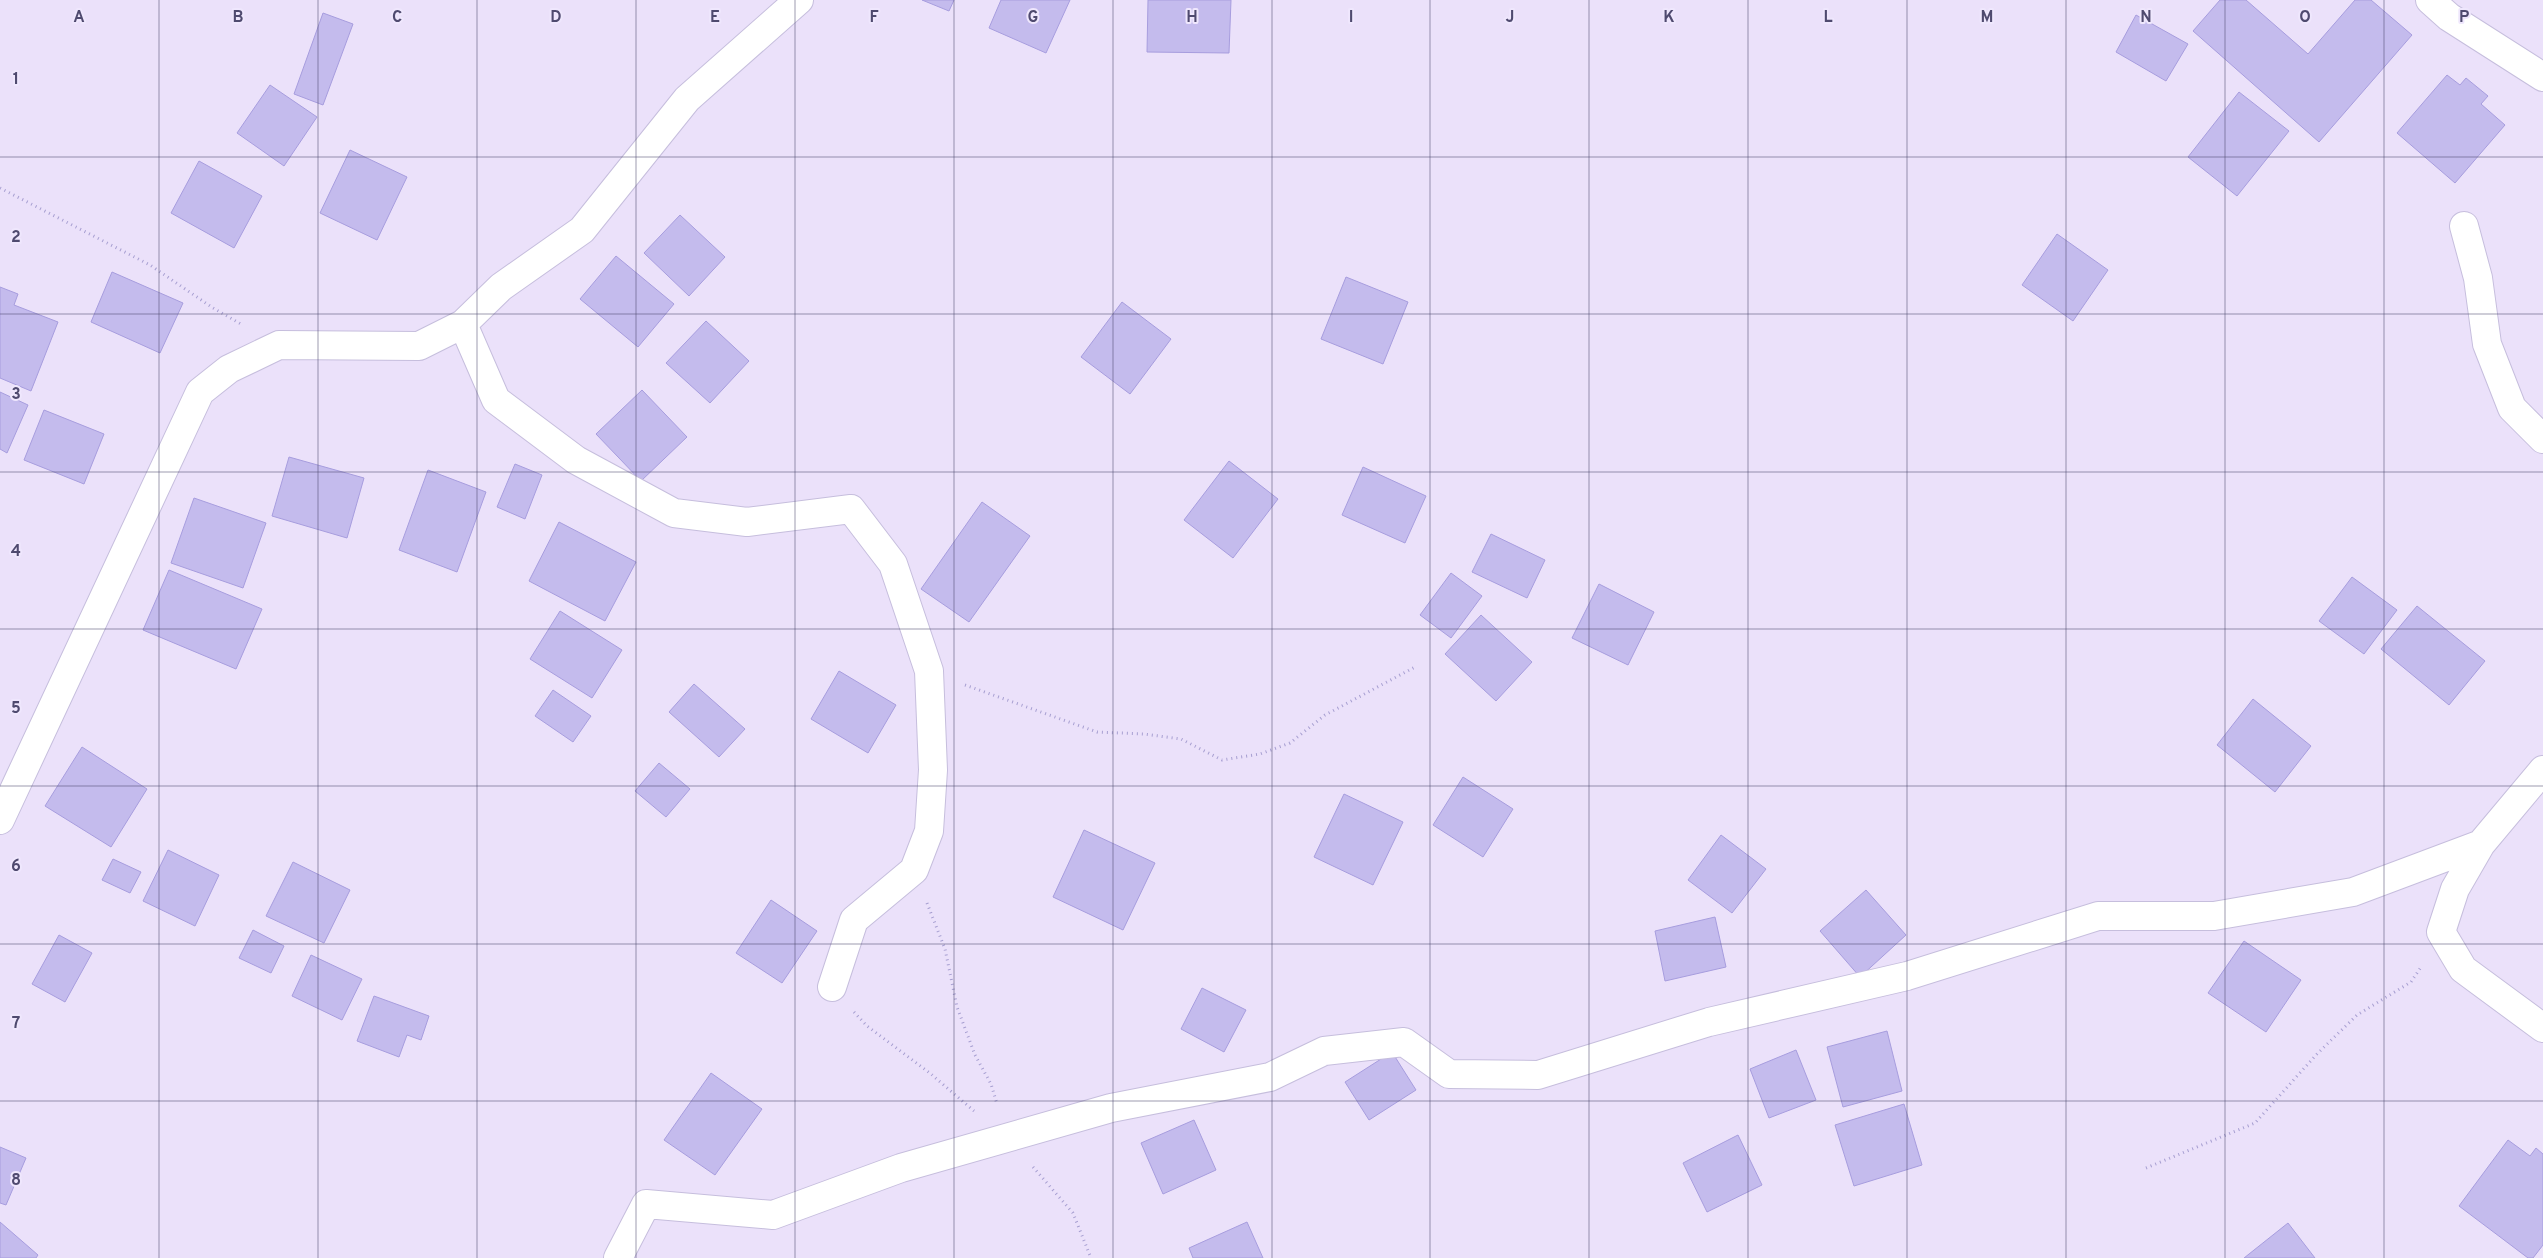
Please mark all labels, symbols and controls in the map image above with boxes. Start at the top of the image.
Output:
text: A [73,8,85,28]
text: B [232,8,244,28]
text: C [392,8,402,28]
text: D [550,8,562,28]
text: E [710,8,720,28]
text: F [869,8,879,28]
text: G [1028,8,1038,28]
text: H [1186,8,1198,28]
text: I [1349,8,1353,28]
text: J [1506,8,1514,28]
text: K [1663,8,1675,28]
text: L [1823,8,1833,28]
text: M [1981,8,1993,28]
text: N [2140,8,2152,28]
text: O [2299,8,2311,28]
text: P [2459,8,2469,28]
text: 1 [13,70,19,90]
text: 2 [11,228,21,248]
text: 3 [11,385,21,405]
text: 4 [11,542,21,562]
text: 5 [11,699,21,719]
text: 6 [11,857,21,877]
text: 7 [12,1014,20,1034]
text: 8 [11,1171,21,1191]

